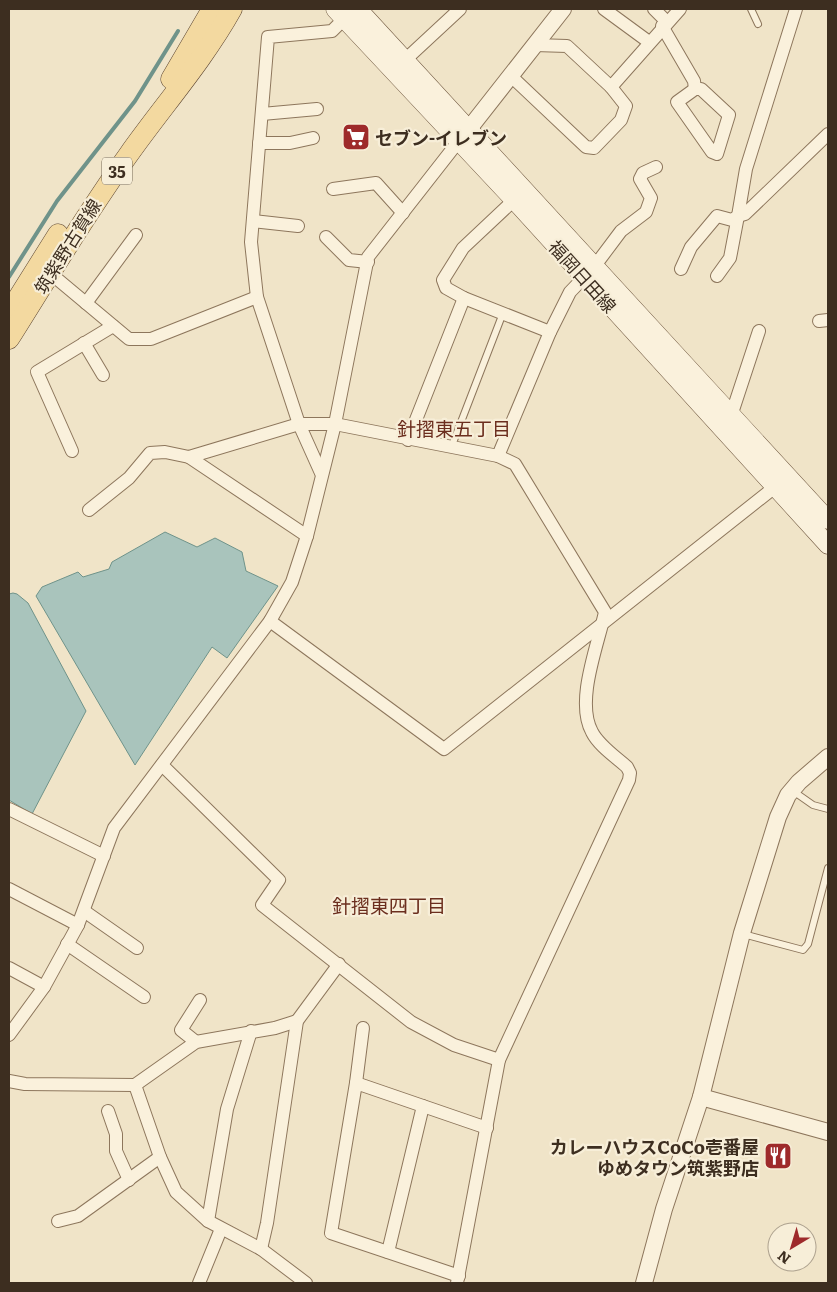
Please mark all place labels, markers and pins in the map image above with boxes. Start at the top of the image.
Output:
supermarket icon: セブン-イレブン [341,122,371,152]
place label: セブン-イレブン [375,124,507,151]
place label: カレーハウスCoCo壱番屋 ゆめタウン筑紫野店 [550,1133,759,1181]
restaurant icon: カレーハウスCoCo壱番屋 ゆめタウン筑紫野店 [763,1141,793,1171]

